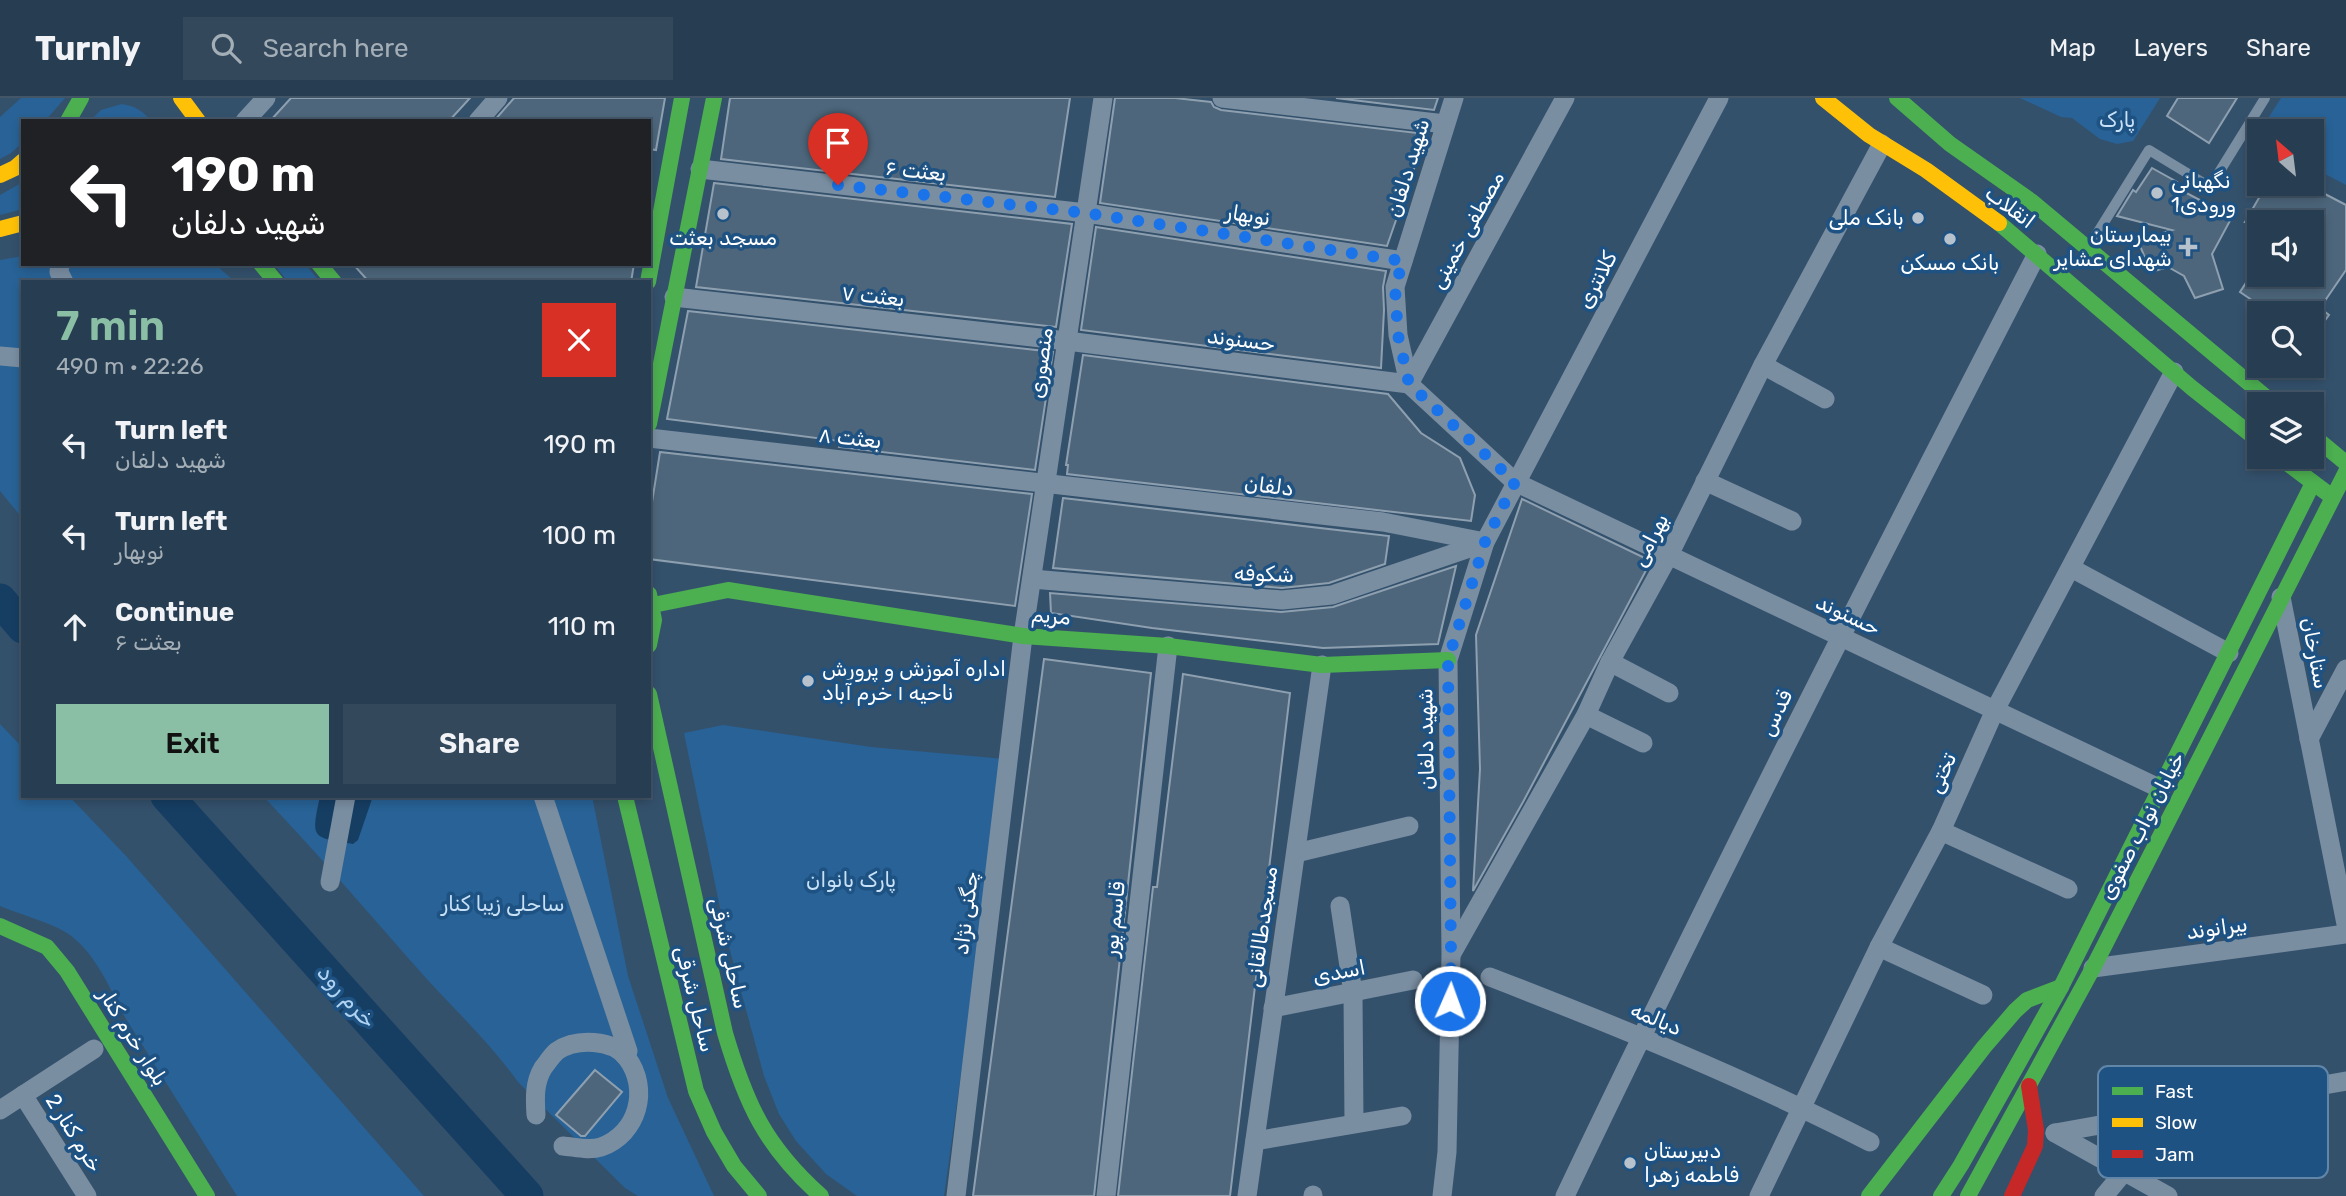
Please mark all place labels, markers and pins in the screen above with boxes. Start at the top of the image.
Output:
pin [808,113,868,185]
place label: نگهبانی ورودی1 [2171,168,2236,218]
marker: نگهبانی ورودی1 [2149,185,2165,201]
place label: بانک ملی [1829,205,1904,230]
marker: مسجد بعثت [715,206,731,222]
marker: بانک ملی [1910,210,1926,226]
place label: بیمارستان شهدای عشایر [2052,222,2172,271]
place label: مسجد بعثت [669,225,777,250]
marker: بانک مسکن [1942,231,1958,247]
marker: بیمارستان شهدای عشایر [2178,237,2198,257]
place label: بانک مسکن [1901,250,1999,275]
place label: اداره آموزش و پرورش ناحیه ۱ خرم آباد [822,656,1006,706]
marker: اداره آموزش و پرورش ناحیه ۱ خرم آباد [800,673,816,689]
place label: دبیرستان فاطمه زهرا [1644,1138,1739,1187]
marker: دبیرستان فاطمه زهرا [1622,1155,1638,1171]

